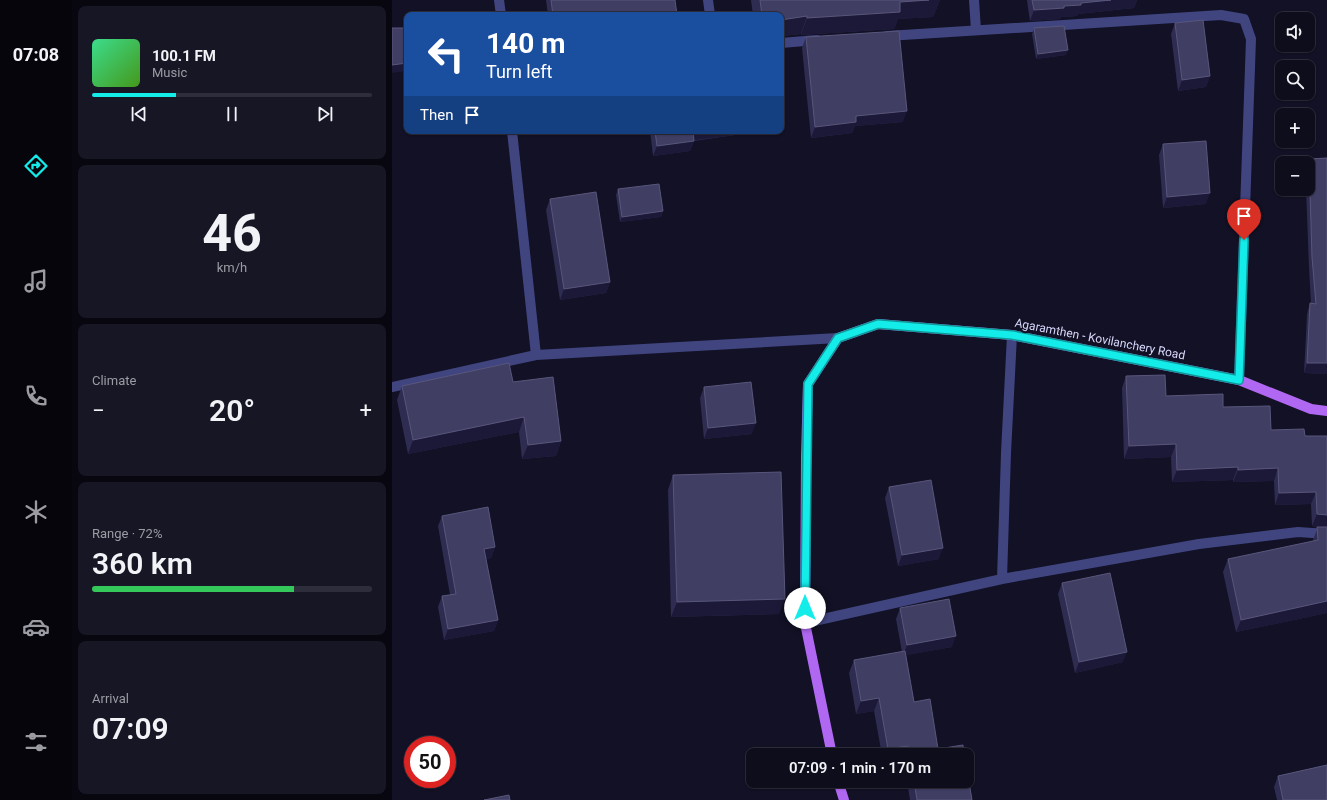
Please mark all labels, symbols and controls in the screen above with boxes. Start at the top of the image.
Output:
map controls [1275,12,1315,196]
button: sound [1275,12,1315,52]
text: 140 m [486,27,565,60]
icon: left [420,28,472,80]
text: 07:08 [13,44,59,65]
text: 100.1 FM [152,47,216,65]
button: search [1275,60,1315,100]
text: Turn left [486,61,552,82]
text: Music [152,65,187,80]
icon: previous [128,103,150,125]
icon: pause [221,103,243,125]
icon: next [314,103,336,125]
icon: arrive [461,104,483,126]
text: Then [420,106,453,124]
button: + [1275,108,1315,148]
icon: directions [22,152,50,180]
button: − [1275,156,1315,196]
pin [1227,199,1261,240]
text: 46 [202,203,262,264]
icon: arrive [1233,205,1255,227]
text: km/h [217,260,247,275]
icon: music [22,267,50,295]
street label: Agaramthen - Kovilanchery Road [1014,316,1186,362]
text: Climate [92,373,136,388]
icon: phone [22,382,50,410]
text: 20° [209,393,255,428]
text: − [92,398,105,423]
text: + [360,398,372,423]
icon: climate [22,498,50,526]
text: Range · 72% [92,526,162,541]
text: 360 km [92,546,193,581]
position arrow [784,587,826,629]
icon: car [22,613,50,641]
text: Arrival [92,691,129,706]
text: 07:09 [92,711,169,746]
icon: filters [22,728,50,756]
speed limit sign: 50 [404,736,456,788]
text: 07:09 · 1 min · 170 m [789,759,931,777]

